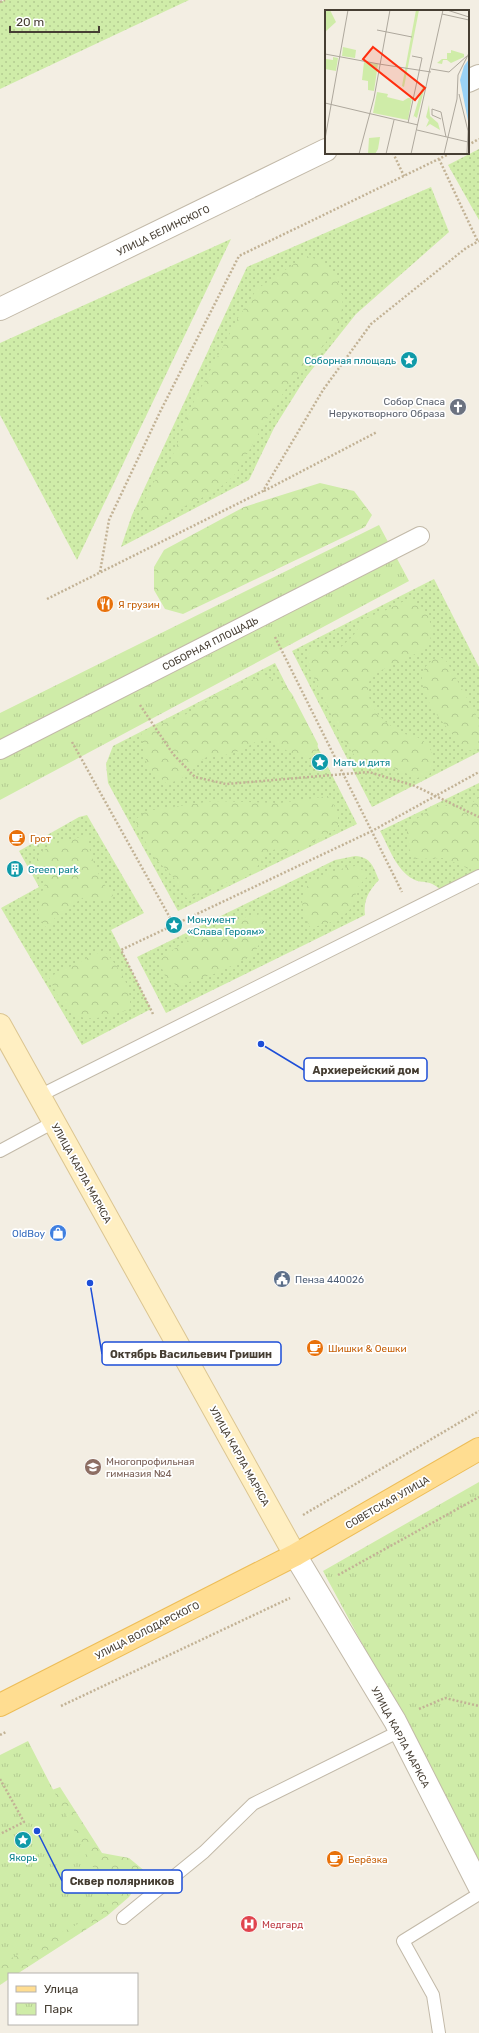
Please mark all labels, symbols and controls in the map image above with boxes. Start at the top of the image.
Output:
scale bar [10,8,99,34]
inset map [325,10,469,154]
text: 20 m [16,15,44,29]
street label: УЛИЦА БЕЛИНСКОГО [115,203,212,259]
place icon: Соборная площадь [399,350,419,370]
place label: Соборная площадь [304,355,396,367]
place label: Собор Спаса Нерукотворного Образа [329,396,445,420]
church icon: Собор Спаса Нерукотворного Образа [448,397,468,417]
restaurant icon: Я грузин [95,594,115,614]
place label: Я грузин [118,599,160,611]
street label: СОБОРНАЯ ПЛОЩАДЬ [160,614,261,673]
place icon: Мать и дитя [310,752,330,772]
place label: Мать и дитя [333,757,390,769]
cafe icon: Грот [7,828,27,848]
place label: Грот [30,833,51,845]
building icon: Green park [5,859,25,879]
place label: Green park [28,864,80,876]
place label: Монумент «Слава Героям» [187,914,264,938]
place icon: Монумент «Слава Героям» [164,915,184,935]
callout: Архиерейский дом [304,1058,427,1081]
text: Архиерейский дом [313,1064,419,1077]
street label: УЛИЦА КАРЛА МАРКСА [49,1121,114,1226]
shop icon: OldBoy [48,1223,68,1243]
place label: OldBoy [12,1228,45,1240]
public building icon: Пенза 440026 [272,1269,292,1289]
place label: Пенза 440026 [295,1274,364,1286]
cafe icon: Шишки & Оешки [305,1338,325,1358]
callout: Октябрь Васильевич Гришин [102,1342,281,1365]
place label: Шишки & Оешки [328,1343,407,1355]
text: Октябрь Васильевич Гришин [110,1348,272,1361]
street label: УЛИЦА КАРЛА МАРКСА [207,1404,272,1509]
place label: Многопрофильная гимназия №4 [106,1456,194,1480]
school or university icon: Многопрофильная гимназия №4 [83,1457,103,1477]
street label: СОВЕТСКАЯ УЛИЦА [343,1474,432,1532]
street label: УЛИЦА ВОЛОДАРСКОГО [93,1599,202,1662]
street label: УЛИЦА КАРЛА МАРКСА [368,1685,432,1790]
place icon: Якорь [13,1830,33,1850]
cafe icon: Берёзка [325,1849,345,1869]
place label: Якорь [9,1852,37,1864]
place label: Берёзка [348,1854,388,1866]
callout: Сквер полярников [62,1870,182,1893]
text: Сквер полярников [70,1875,175,1888]
hospital icon: Медгард [239,1914,259,1934]
place label: Медгард [262,1919,303,1931]
legend [8,1973,138,2025]
text: Улица [44,1982,78,1996]
text: Парк [44,2002,73,2016]

